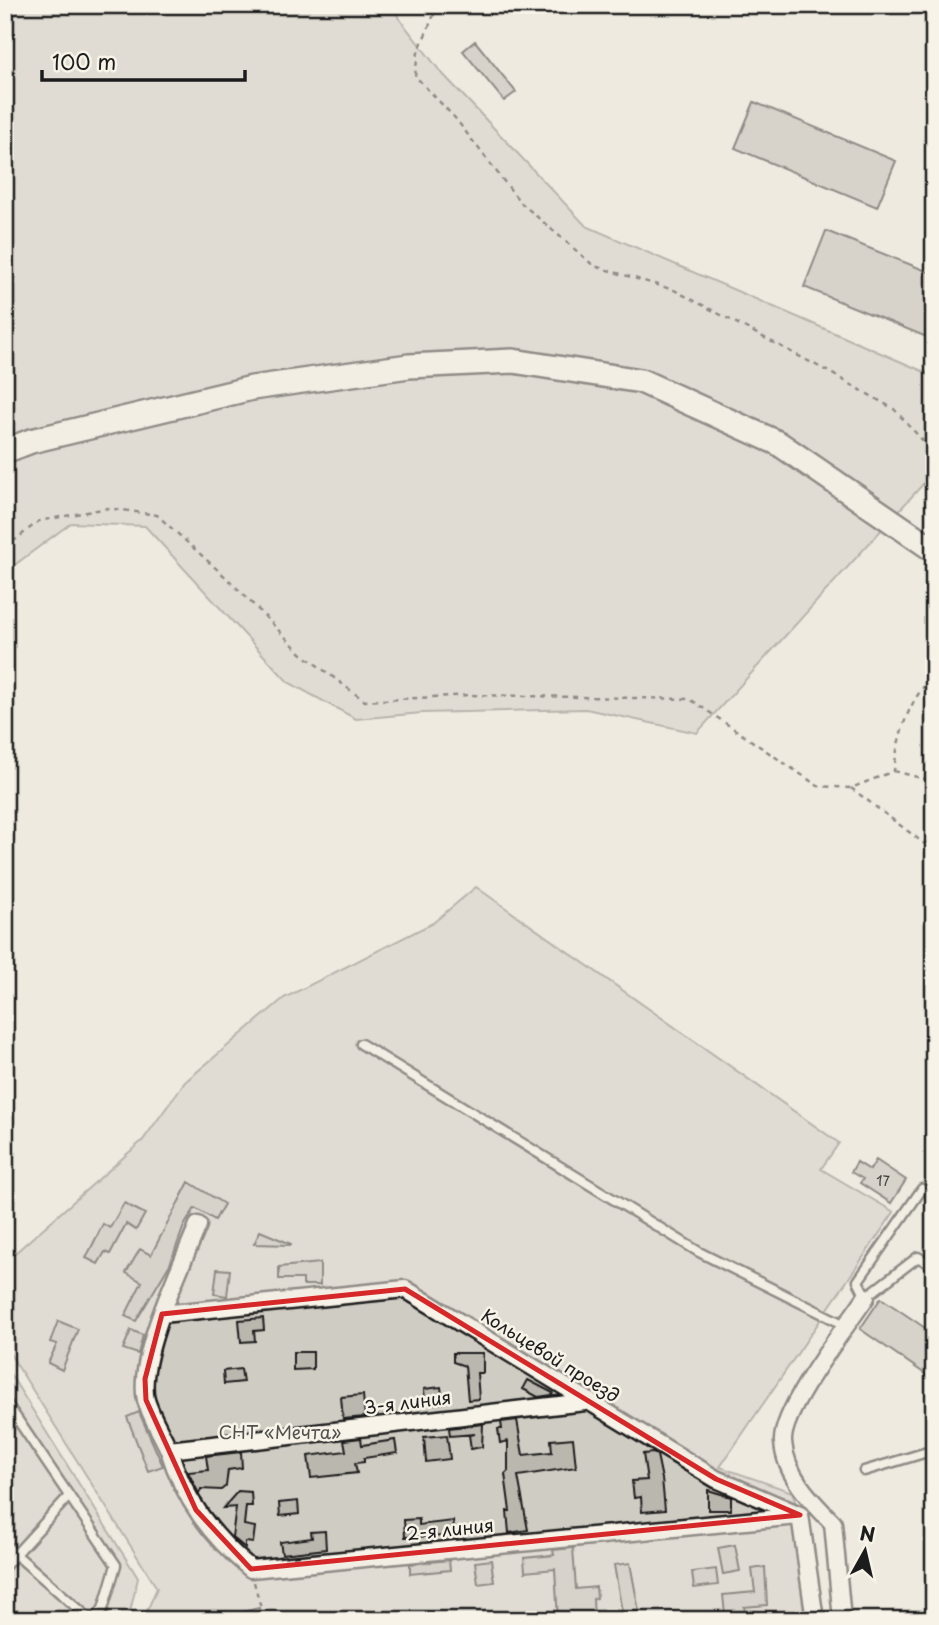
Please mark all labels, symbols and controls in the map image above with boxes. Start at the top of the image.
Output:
scale bar [42,38,245,82]
text: 100 m [52,45,116,77]
house number: 17 [876,1170,890,1191]
street label: Кольцевой проезд [476,1301,625,1408]
street label: 3-я линия [363,1383,453,1420]
park label: СНТ «Мечта» [219,1418,341,1445]
street label: 2-я линия [405,1510,495,1547]
north arrow [830,1516,900,1586]
text: N [858,1518,877,1548]

